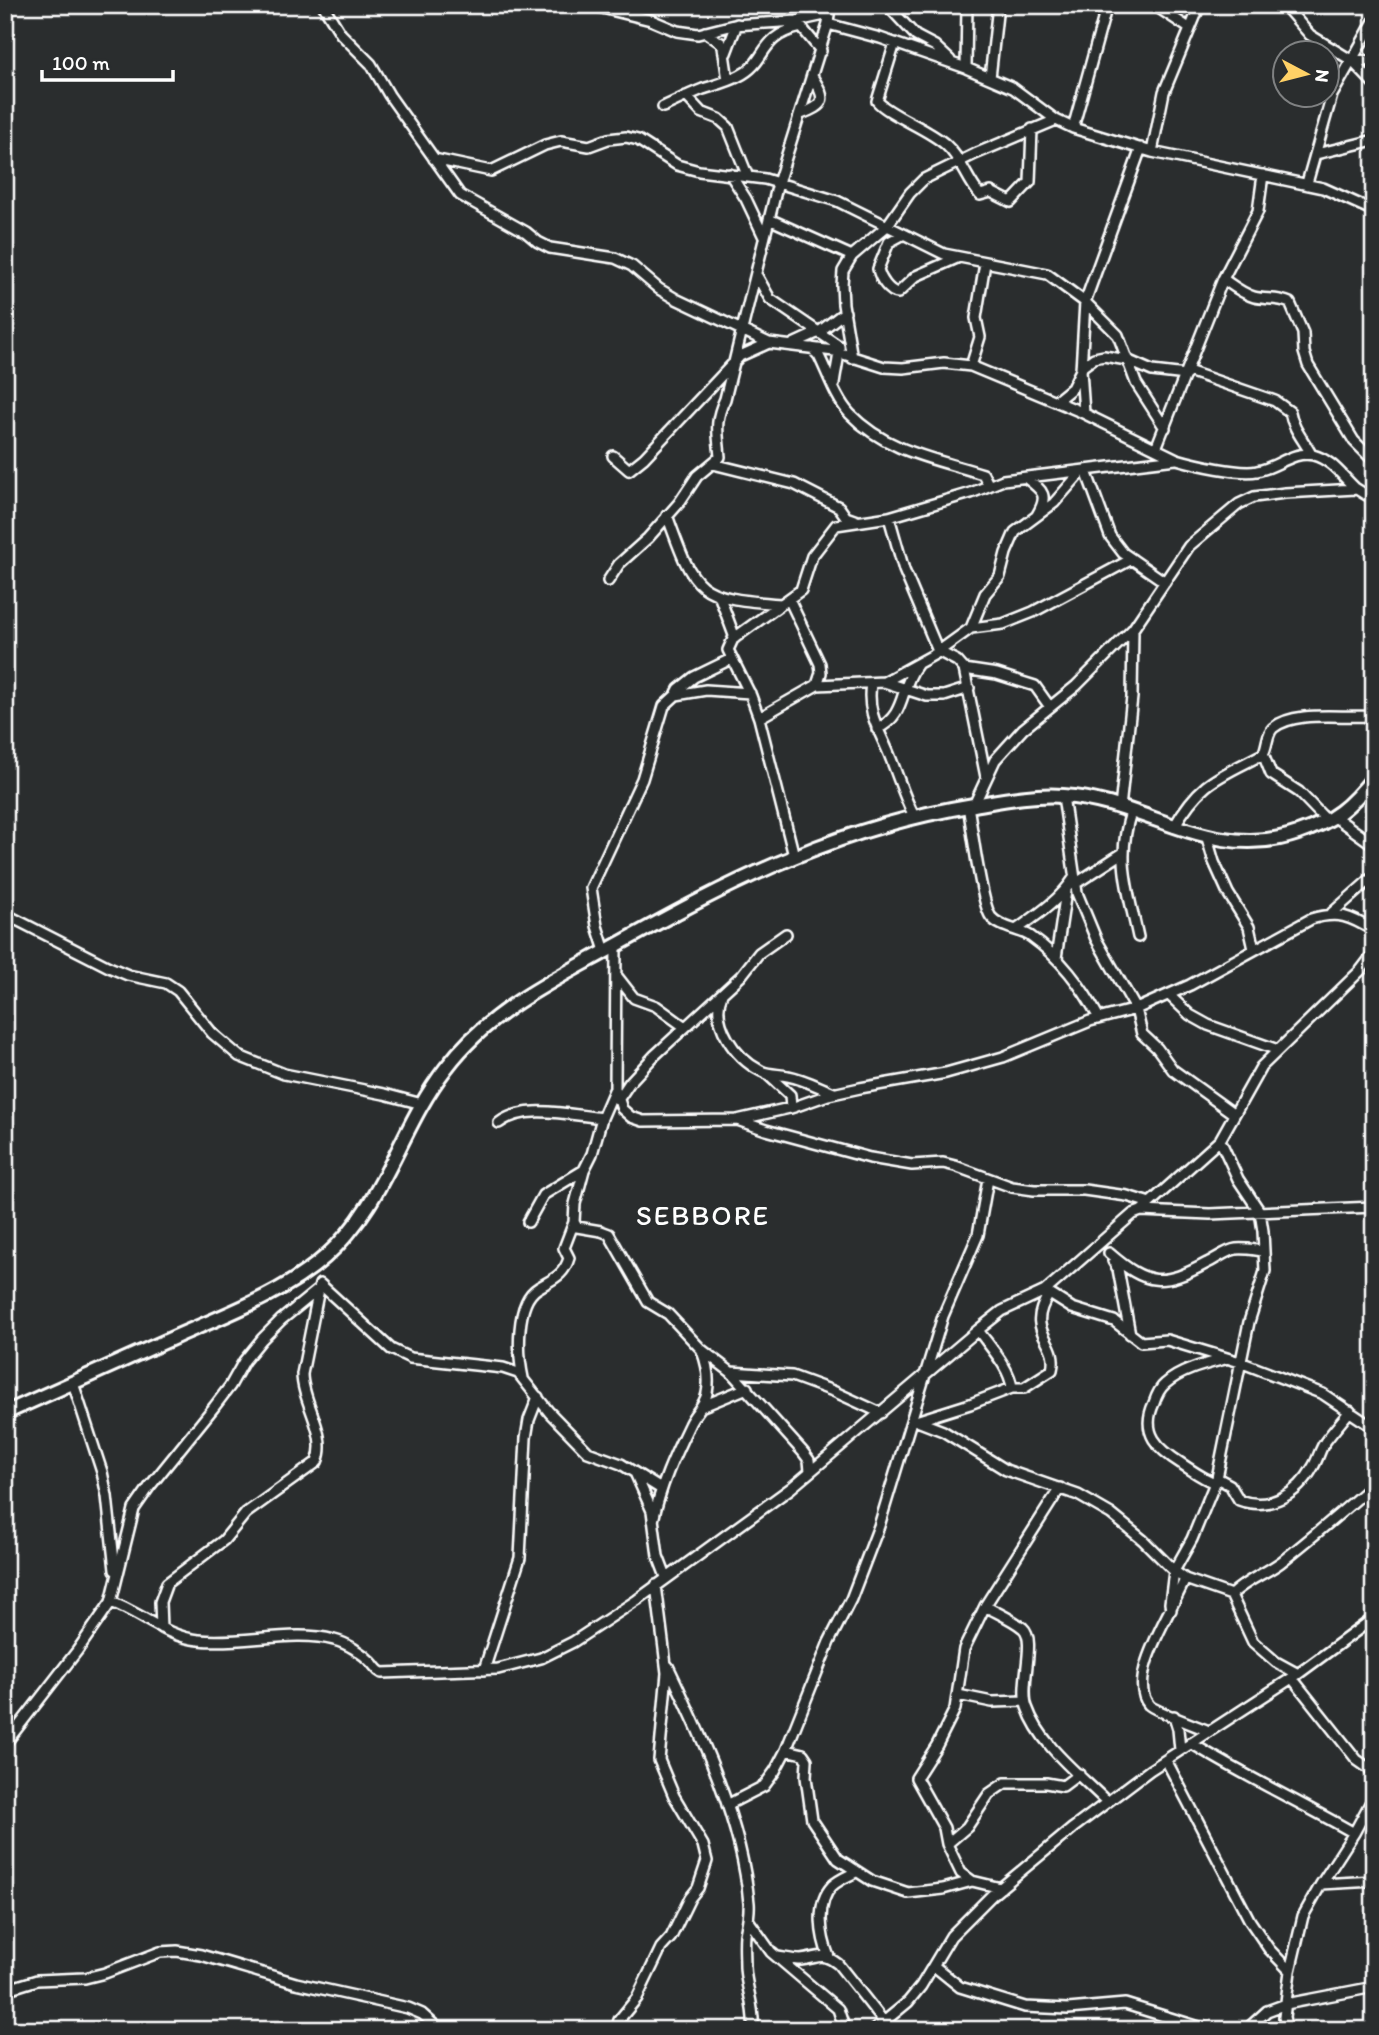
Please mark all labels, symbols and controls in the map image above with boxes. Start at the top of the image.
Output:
scale bar [42,38,173,82]
north arrow [1270,38,1340,108]
text: 100 m [52,50,110,75]
text: N [1310,68,1335,84]
district label: SEBBORE [636,1198,770,1232]

